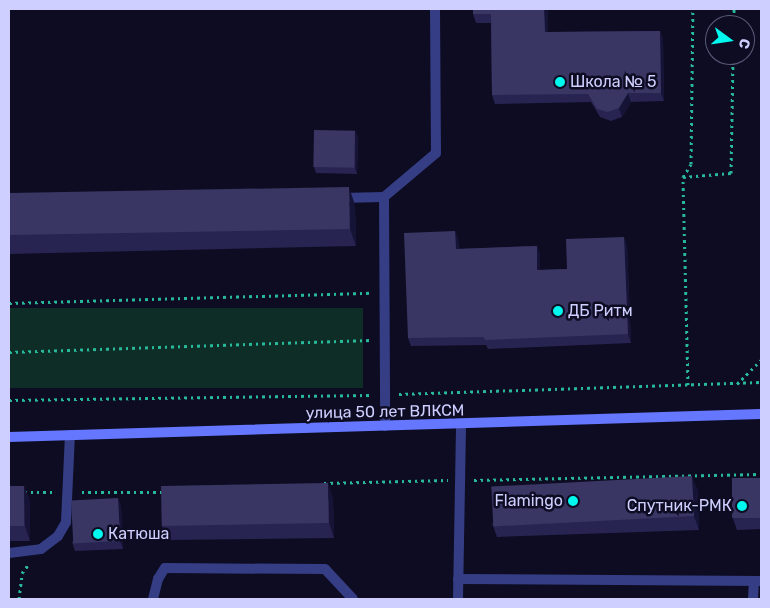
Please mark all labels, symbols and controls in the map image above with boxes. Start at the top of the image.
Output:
north arrow [705,15,755,65]
text: С [735,37,754,50]
place label: Школа № 5 [570,72,657,92]
marker: Школа № 5 [554,76,566,88]
place label: ДБ Ритм [568,301,633,321]
marker: ДБ Ритм [552,305,564,317]
street label: улица 50 лет ВЛКСМ [305,401,465,423]
place label: Flamingo [494,491,563,511]
marker: Flamingo [567,495,579,507]
place label: Спутник-РМК [627,496,732,516]
marker: Спутник-РМК [736,500,748,512]
place label: Катюша [108,524,169,544]
marker: Катюша [92,528,104,540]

